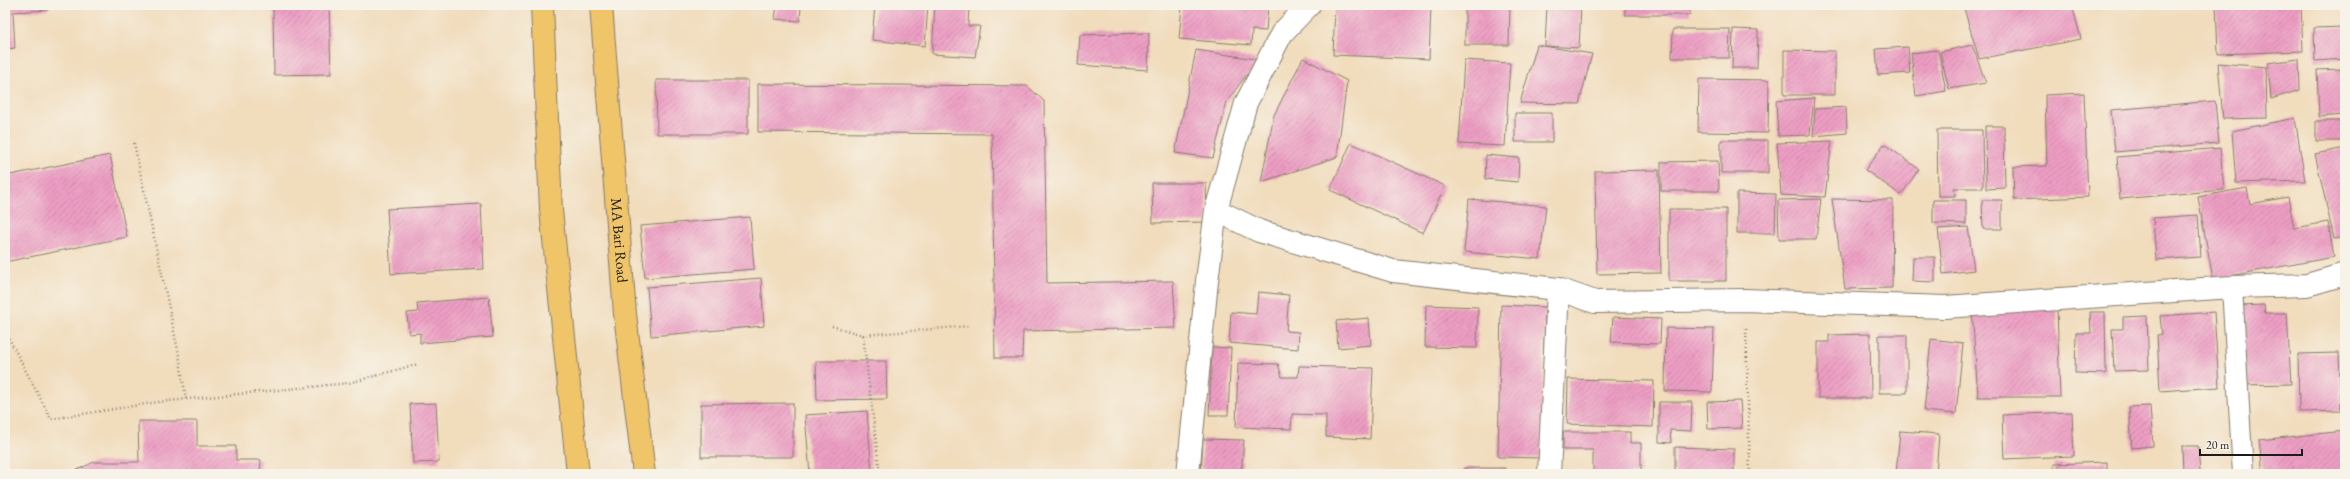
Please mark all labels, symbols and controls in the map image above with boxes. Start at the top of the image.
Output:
street label: MA Bari Road [607,197,633,284]
scale bar [2200,431,2302,457]
text: 20 m [2206,437,2230,453]

